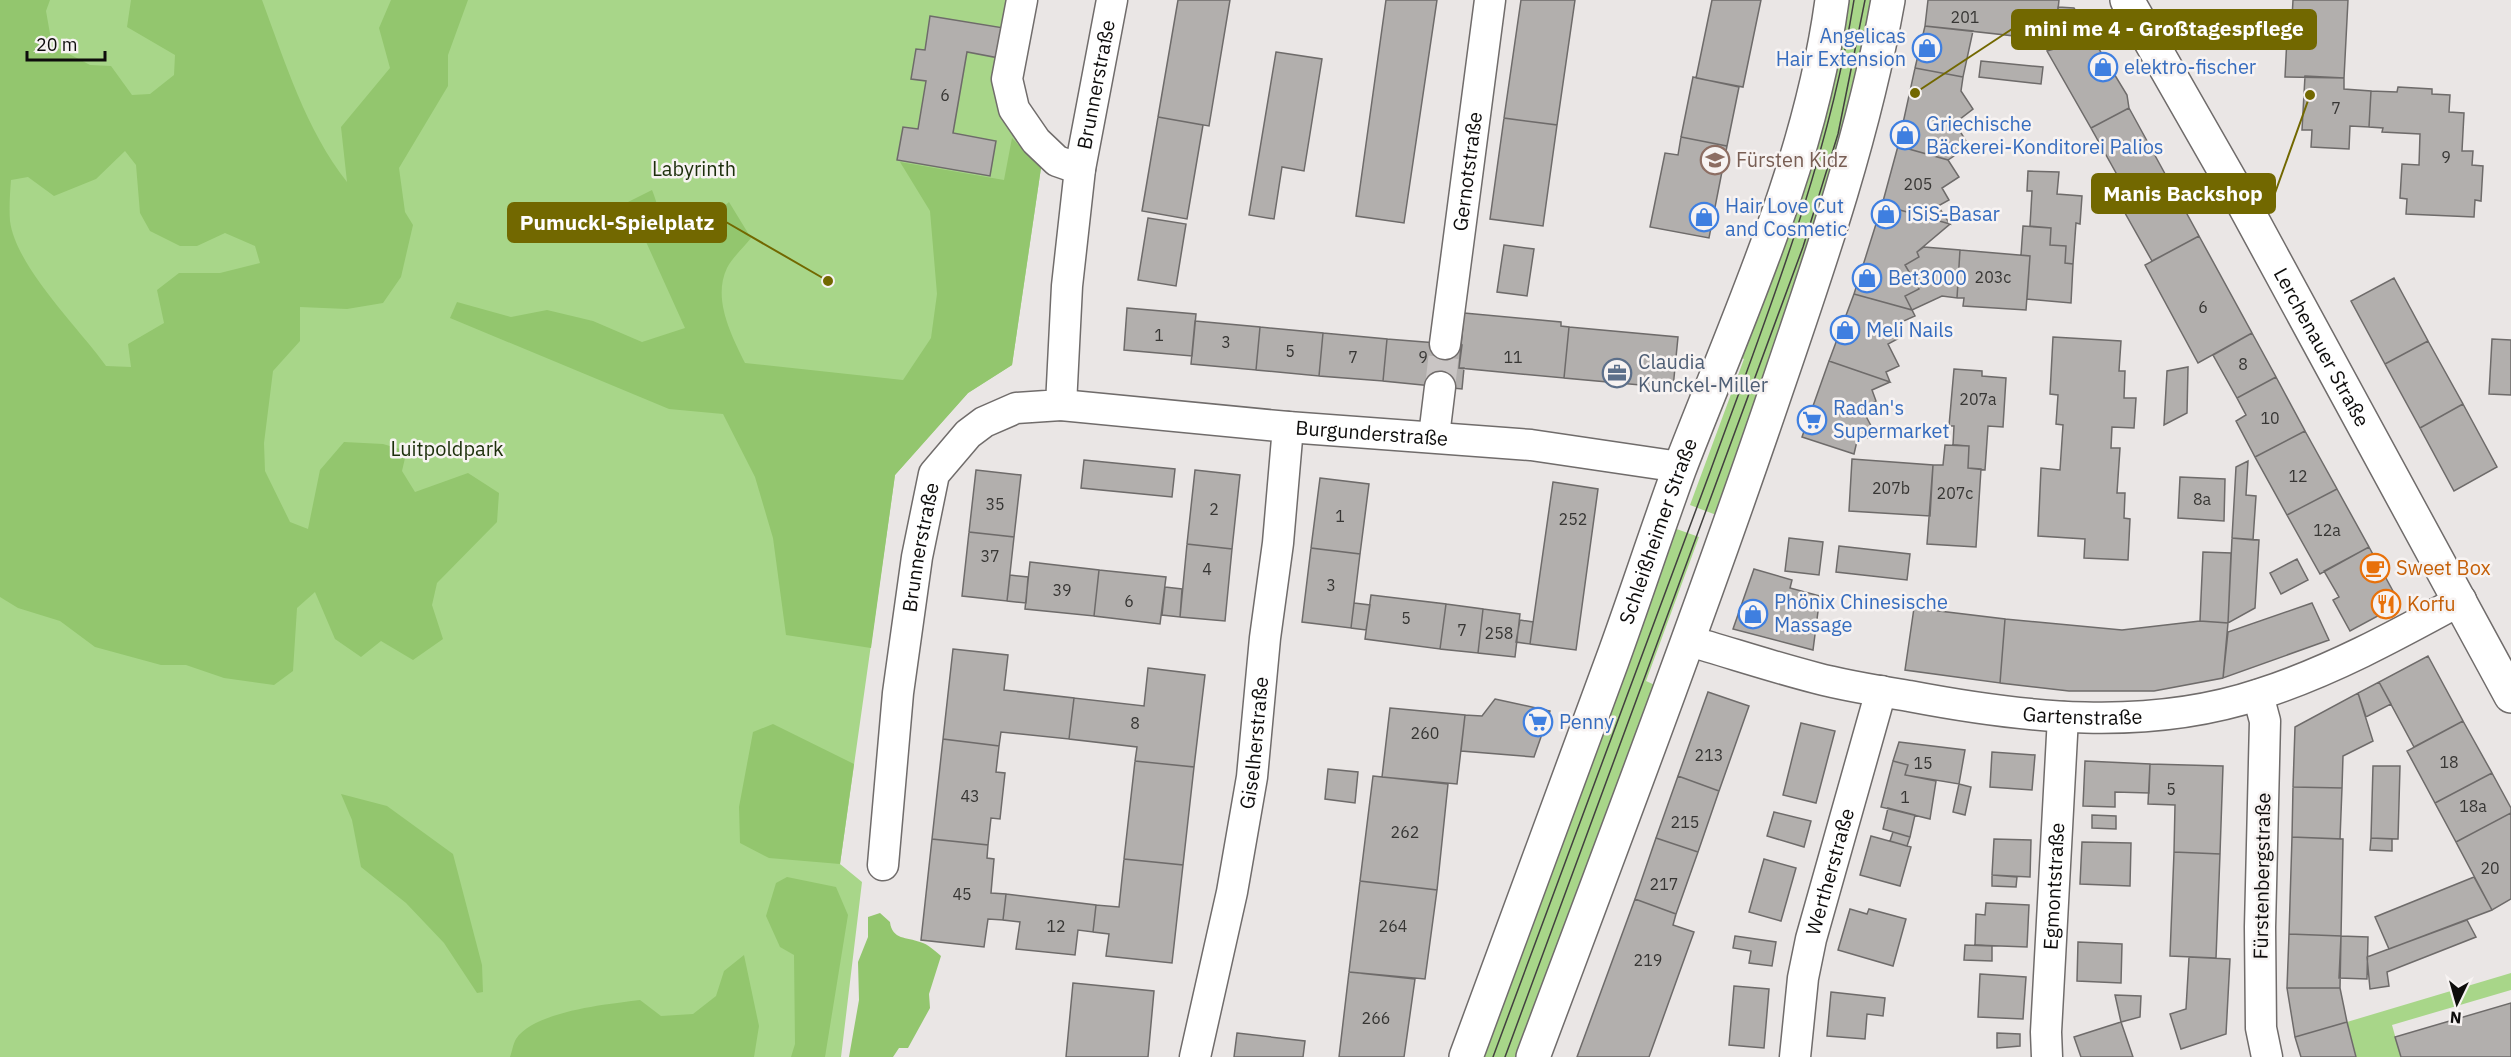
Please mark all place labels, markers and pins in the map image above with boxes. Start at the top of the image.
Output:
callout: mini me 4 - Großtagespflege [2012,10,2316,49]
place label: Angelicas Hair Extension [1776,22,1906,72]
shop icon: Angelicas Hair Extension [1911,32,1943,64]
shop icon: elektro-fischer [2087,51,2119,83]
place label: elektro-fischer [2124,53,2256,80]
place label: Griechische Bäckerei-Konditorei Palios [1926,110,2164,160]
shop icon: Griechische Bäckerei-Konditorei Palios [1889,119,1921,151]
school or university icon: Fürsten Kidz [1699,144,1731,176]
place label: Fürsten Kidz [1736,146,1848,173]
callout: Manis Backshop [2092,174,2275,213]
place label: Hair Love Cut and Cosmetic [1725,192,1847,242]
shop icon: iSiS-Basar [1870,198,1902,230]
place label: iSiS-Basar [1907,200,2000,227]
shop icon: Hair Love Cut and Cosmetic [1688,201,1720,233]
callout: Pumuckl-Spielplatz [508,203,726,242]
shop icon: Bet3000 [1851,262,1883,294]
place label: Bet3000 [1888,264,1967,291]
shop icon: Meli Nails [1829,314,1861,346]
place label: Meli Nails [1866,316,1953,343]
place label: Claudia Kunckel-Miller [1638,348,1768,398]
office icon: Claudia Kunckel-Miller [1601,357,1633,389]
place label: Radan's Supermarket [1833,394,1950,444]
supermarket icon: Radan's Supermarket [1796,404,1828,436]
cafe icon: Sweet Box [2359,552,2391,584]
place label: Sweet Box [2396,554,2491,581]
place label: Phönix Chinesische Massage [1774,588,1948,638]
restaurant icon: Korfu [2370,588,2402,620]
place label: Korfu [2407,590,2456,617]
shop icon: Phönix Chinesische Massage [1737,598,1769,630]
supermarket icon: Penny [1522,706,1554,738]
place label: Penny [1559,708,1614,735]

